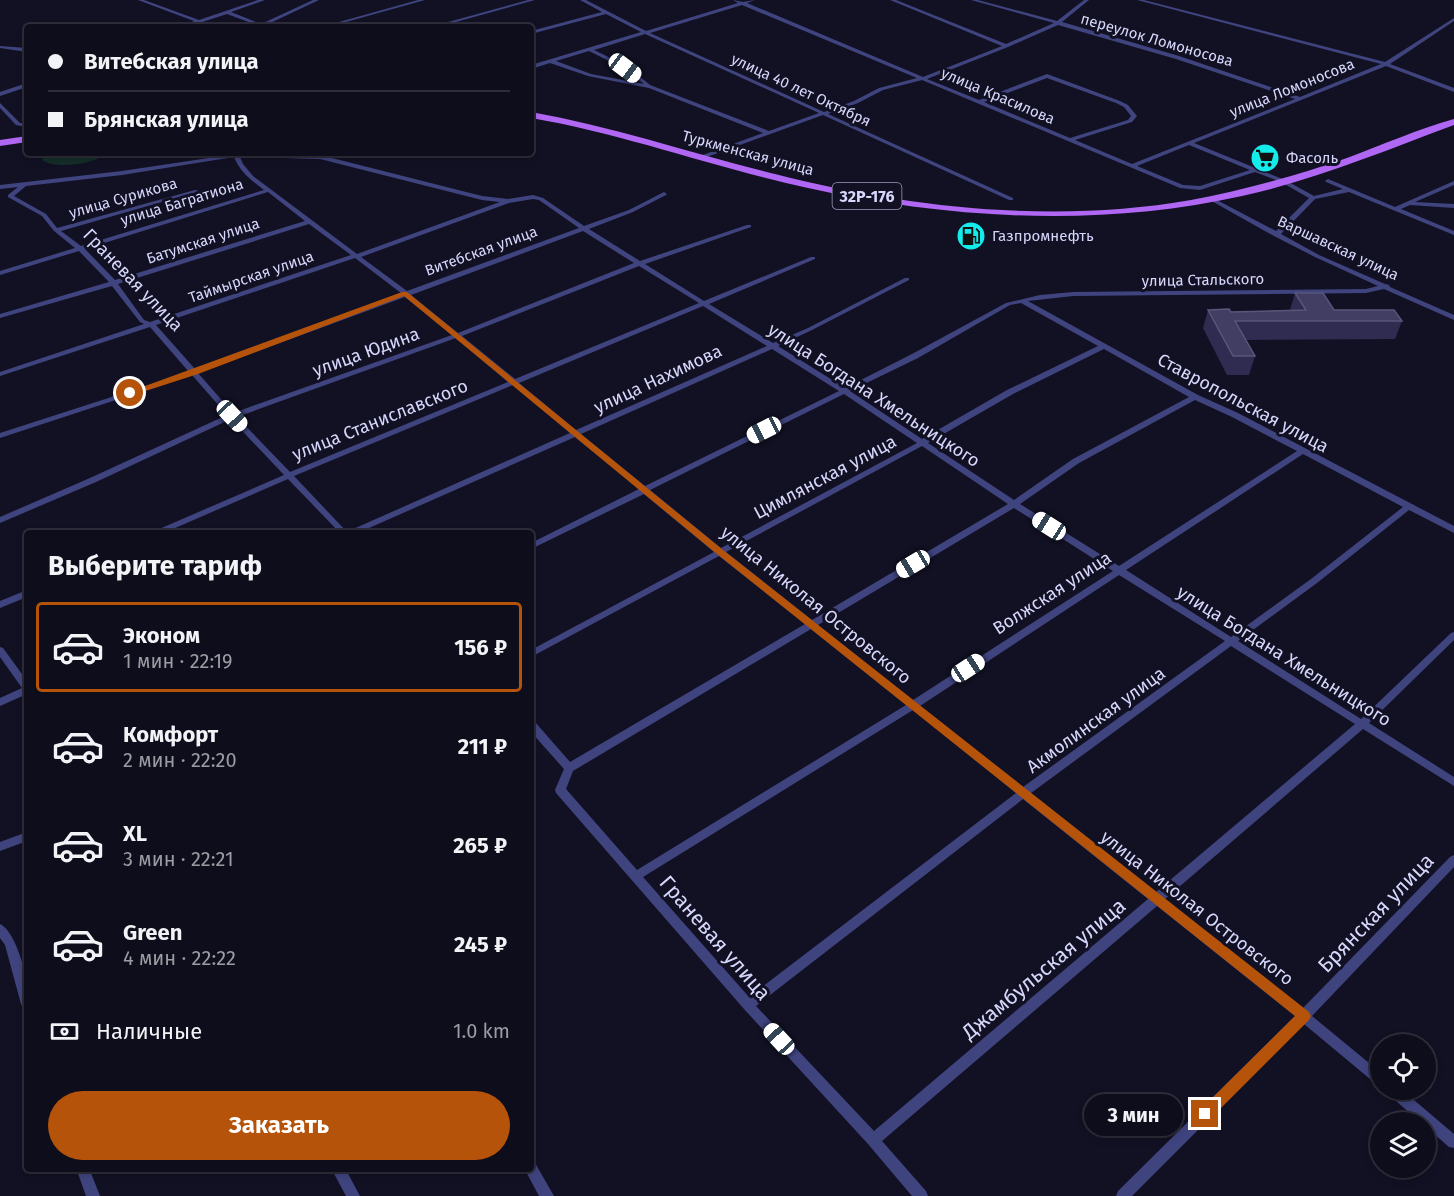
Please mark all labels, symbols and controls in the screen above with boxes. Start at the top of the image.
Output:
street label: переулок Ломоносова [1079,10,1235,70]
text: Витебская улица [84,48,259,75]
car [605,50,645,86]
street label: улица 40 лет Октября [728,50,874,130]
street label: улица Ломоносова [1227,55,1357,121]
street label: улица Красилова [939,64,1057,128]
text: Брянская улица [84,106,249,133]
street label: Туркменская улица [680,127,816,179]
supermarket icon: Фасоль [1249,142,1281,174]
place label: Фасоль [1286,149,1338,167]
street label: улица Сурикова [67,174,179,222]
street label: улица Багратиона [119,175,245,229]
road number: 32Р-176 [832,183,902,209]
street label: Варшавская улица [1275,212,1401,284]
street label: Батумская улица [144,214,262,268]
fuel station icon: Газпромнефть [955,220,987,252]
street label: Витебская улица [422,222,540,280]
street label: Граневая улица [78,224,188,336]
place label: Газпромнефть [992,227,1094,245]
street label: Таймырская улица [186,247,316,307]
street label: улица Стальского [1142,270,1264,290]
street label: улица Богдана Хмельницкого [764,318,984,472]
street label: улица Юдина [309,322,423,382]
street label: улица Нахимова [590,340,726,418]
street label: Ставропольская улица [1154,349,1332,457]
street label: улица Станиславского [289,375,471,465]
route start [116,379,143,406]
car [213,397,251,435]
car [744,414,784,446]
street label: Цимлянская улица [750,430,900,524]
car [1029,509,1069,543]
street label: улица Николая Островского [716,521,916,689]
car [893,547,933,581]
street label: Волжская улица [989,547,1115,639]
text: Выберите тариф [48,550,262,582]
street label: улица Богдана Хмельницкого [1173,581,1395,731]
icon: car [51,620,105,674]
text: Эконом [123,622,200,649]
text: 156 ₽ [454,634,507,661]
text: 1 мин · 22:19 [123,649,233,673]
car [948,651,988,685]
street label: Акмолинская улица [1022,662,1170,778]
icon: car [51,719,105,773]
text: Комфорт [123,721,218,748]
text: 211 ₽ [458,733,507,760]
text: 2 мин · 22:20 [123,748,237,772]
icon: car [51,818,105,872]
text: XL [123,820,147,847]
street label: улица Николая Островского [1096,826,1298,990]
text: 265 ₽ [453,832,507,859]
text: 3 мин · 22:21 [123,847,234,871]
street label: Брянская улица [1312,848,1440,978]
street label: Граневая улица [654,870,776,1006]
street label: Джамбульская улица [956,893,1131,1046]
icon: car [51,917,105,971]
text: Green [123,919,182,946]
text: 245 ₽ [454,931,507,958]
text: 4 мин · 22:22 [123,946,236,970]
icon: cash [48,1015,81,1048]
text: Наличные [96,1018,202,1045]
text: 1.0 km [453,1019,510,1043]
car [760,1020,798,1058]
map controls [1370,1034,1436,1178]
button: locate [1370,1034,1436,1100]
button: Заказать [48,1091,510,1160]
callout: 3 мин [1085,1093,1184,1135]
route end [1191,1100,1218,1127]
text: 3 мин [1107,1103,1160,1127]
button: layers [1370,1112,1436,1178]

